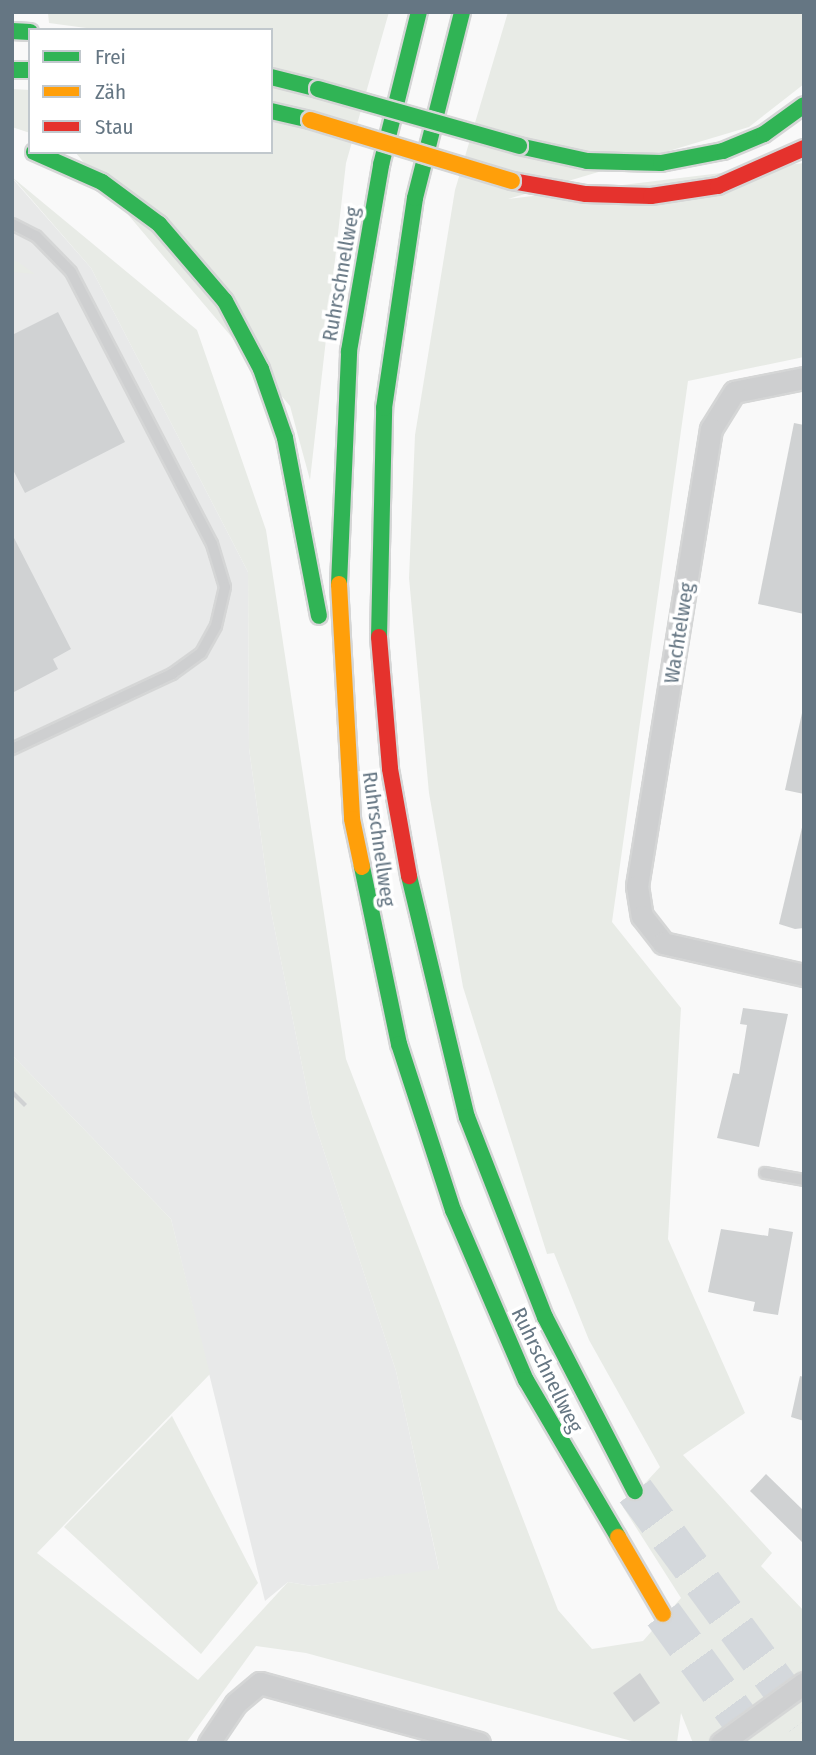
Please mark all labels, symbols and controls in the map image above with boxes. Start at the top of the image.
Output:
legend [28,28,273,154]
text: Frei [95,44,126,70]
text: Zäh [95,79,126,105]
text: Stau [95,114,133,140]
street label: Ruhrschnellweg [317,205,365,343]
street label: Wachtelweg [659,581,699,685]
street label: Ruhrschnellweg [357,770,401,908]
street label: Ruhrschnellweg [506,1303,588,1437]

